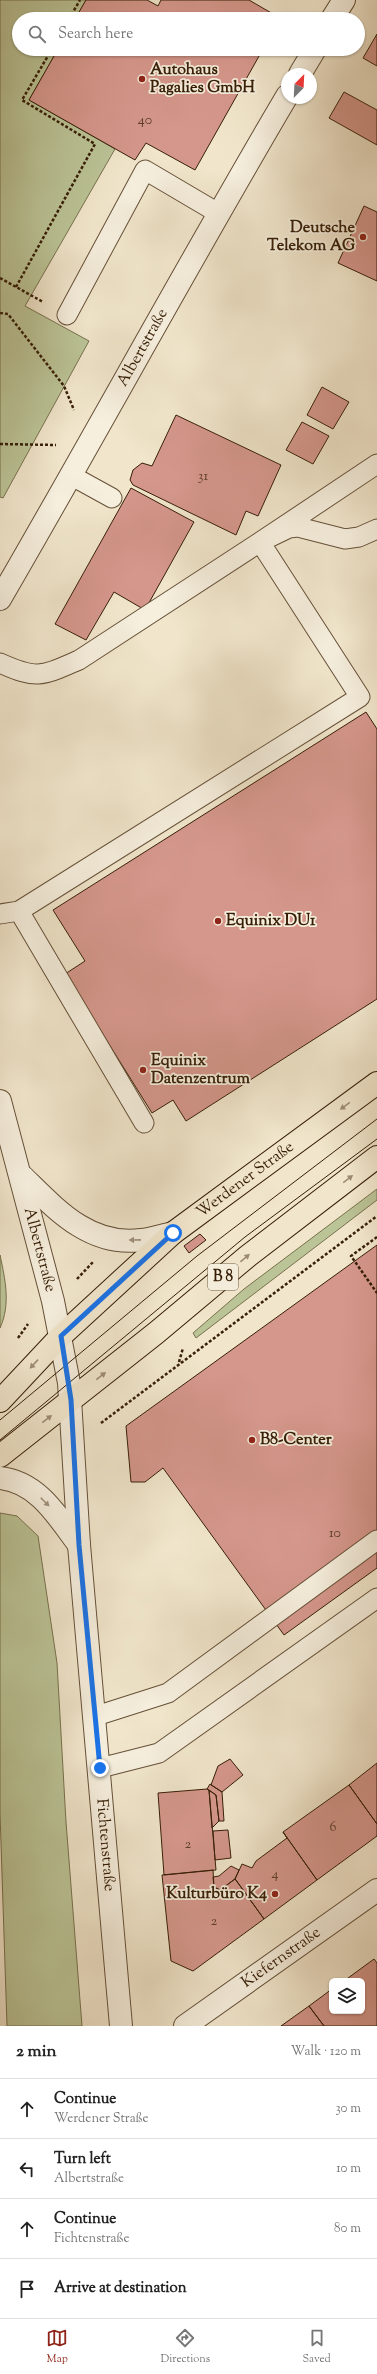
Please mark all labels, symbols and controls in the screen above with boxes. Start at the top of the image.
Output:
search box [12,12,365,56]
icon: search [26,23,48,45]
text: Search here [58,24,133,45]
place label: Autohaus Pagalies GmbH [150,59,255,100]
north arrow [281,68,317,104]
marker: Autohaus Pagalies GmbH [137,74,147,84]
house number: 40 [138,111,152,131]
place label: Deutsche Telekom AG [267,217,356,258]
marker: Deutsche Telekom AG [358,232,368,242]
street label: Albertstraße [112,304,174,391]
house number: 31 [198,467,208,487]
place label: Equinix DU1 [226,910,316,933]
marker: Equinix DU1 [213,916,223,926]
place label: Equinix Datenzentrum [151,1050,251,1091]
marker: Equinix Datenzentrum [138,1065,148,1075]
one-way arrow [340,1102,351,1110]
street label: Werdener Straße [191,1136,299,1224]
one-way arrow [343,1175,354,1183]
street label: Albertstraße [17,1205,62,1295]
route start [164,1224,182,1242]
one-way arrow [128,1237,141,1243]
one-way arrow [240,1254,251,1263]
road number: B 8 [208,1264,238,1290]
one-way arrow [30,1359,39,1369]
one-way arrow [96,1372,107,1381]
one-way arrow [41,1415,52,1424]
place label: B8-Center [260,1429,333,1452]
marker: B8-Center [247,1435,257,1445]
one-way arrow [40,1497,50,1506]
house number: 10 [329,1524,341,1544]
route end [91,1759,109,1777]
street label: Fichtenstraße [90,1798,121,1892]
house number: 6 [330,1818,337,1838]
house number: 2 [185,1835,192,1855]
house number: 4 [271,1865,279,1885]
place label: Kulturbüro K4 [166,1883,267,1906]
marker: Kulturbüro K4 [270,1889,280,1899]
house number: 2 [211,1912,218,1932]
street label: Kiefernstraße [237,1922,326,1994]
map controls [329,1978,365,2014]
button: layers [329,1978,365,2014]
text: 2 min [16,2040,57,2064]
text: Walk · 120 m [291,2043,361,2061]
text: Continue [54,2089,116,2110]
icon: ahead [16,2098,38,2120]
text: 30 m [335,2100,361,2118]
text: Werdener Straße [54,2110,149,2128]
text: Turn left [54,2149,111,2170]
icon: left [16,2158,38,2180]
text: 10 m [336,2160,361,2178]
text: Albertstraße [54,2170,124,2188]
text: Continue [54,2209,116,2230]
icon: ahead [16,2218,38,2240]
text: 80 m [334,2220,361,2238]
text: Fichtenstraße [54,2230,129,2248]
icon: arrive [16,2278,38,2300]
text: Arrive at destination [54,2278,187,2299]
tab: Map [46,2327,68,2367]
tab: Directions [161,2327,210,2367]
tab: Saved [303,2327,331,2367]

